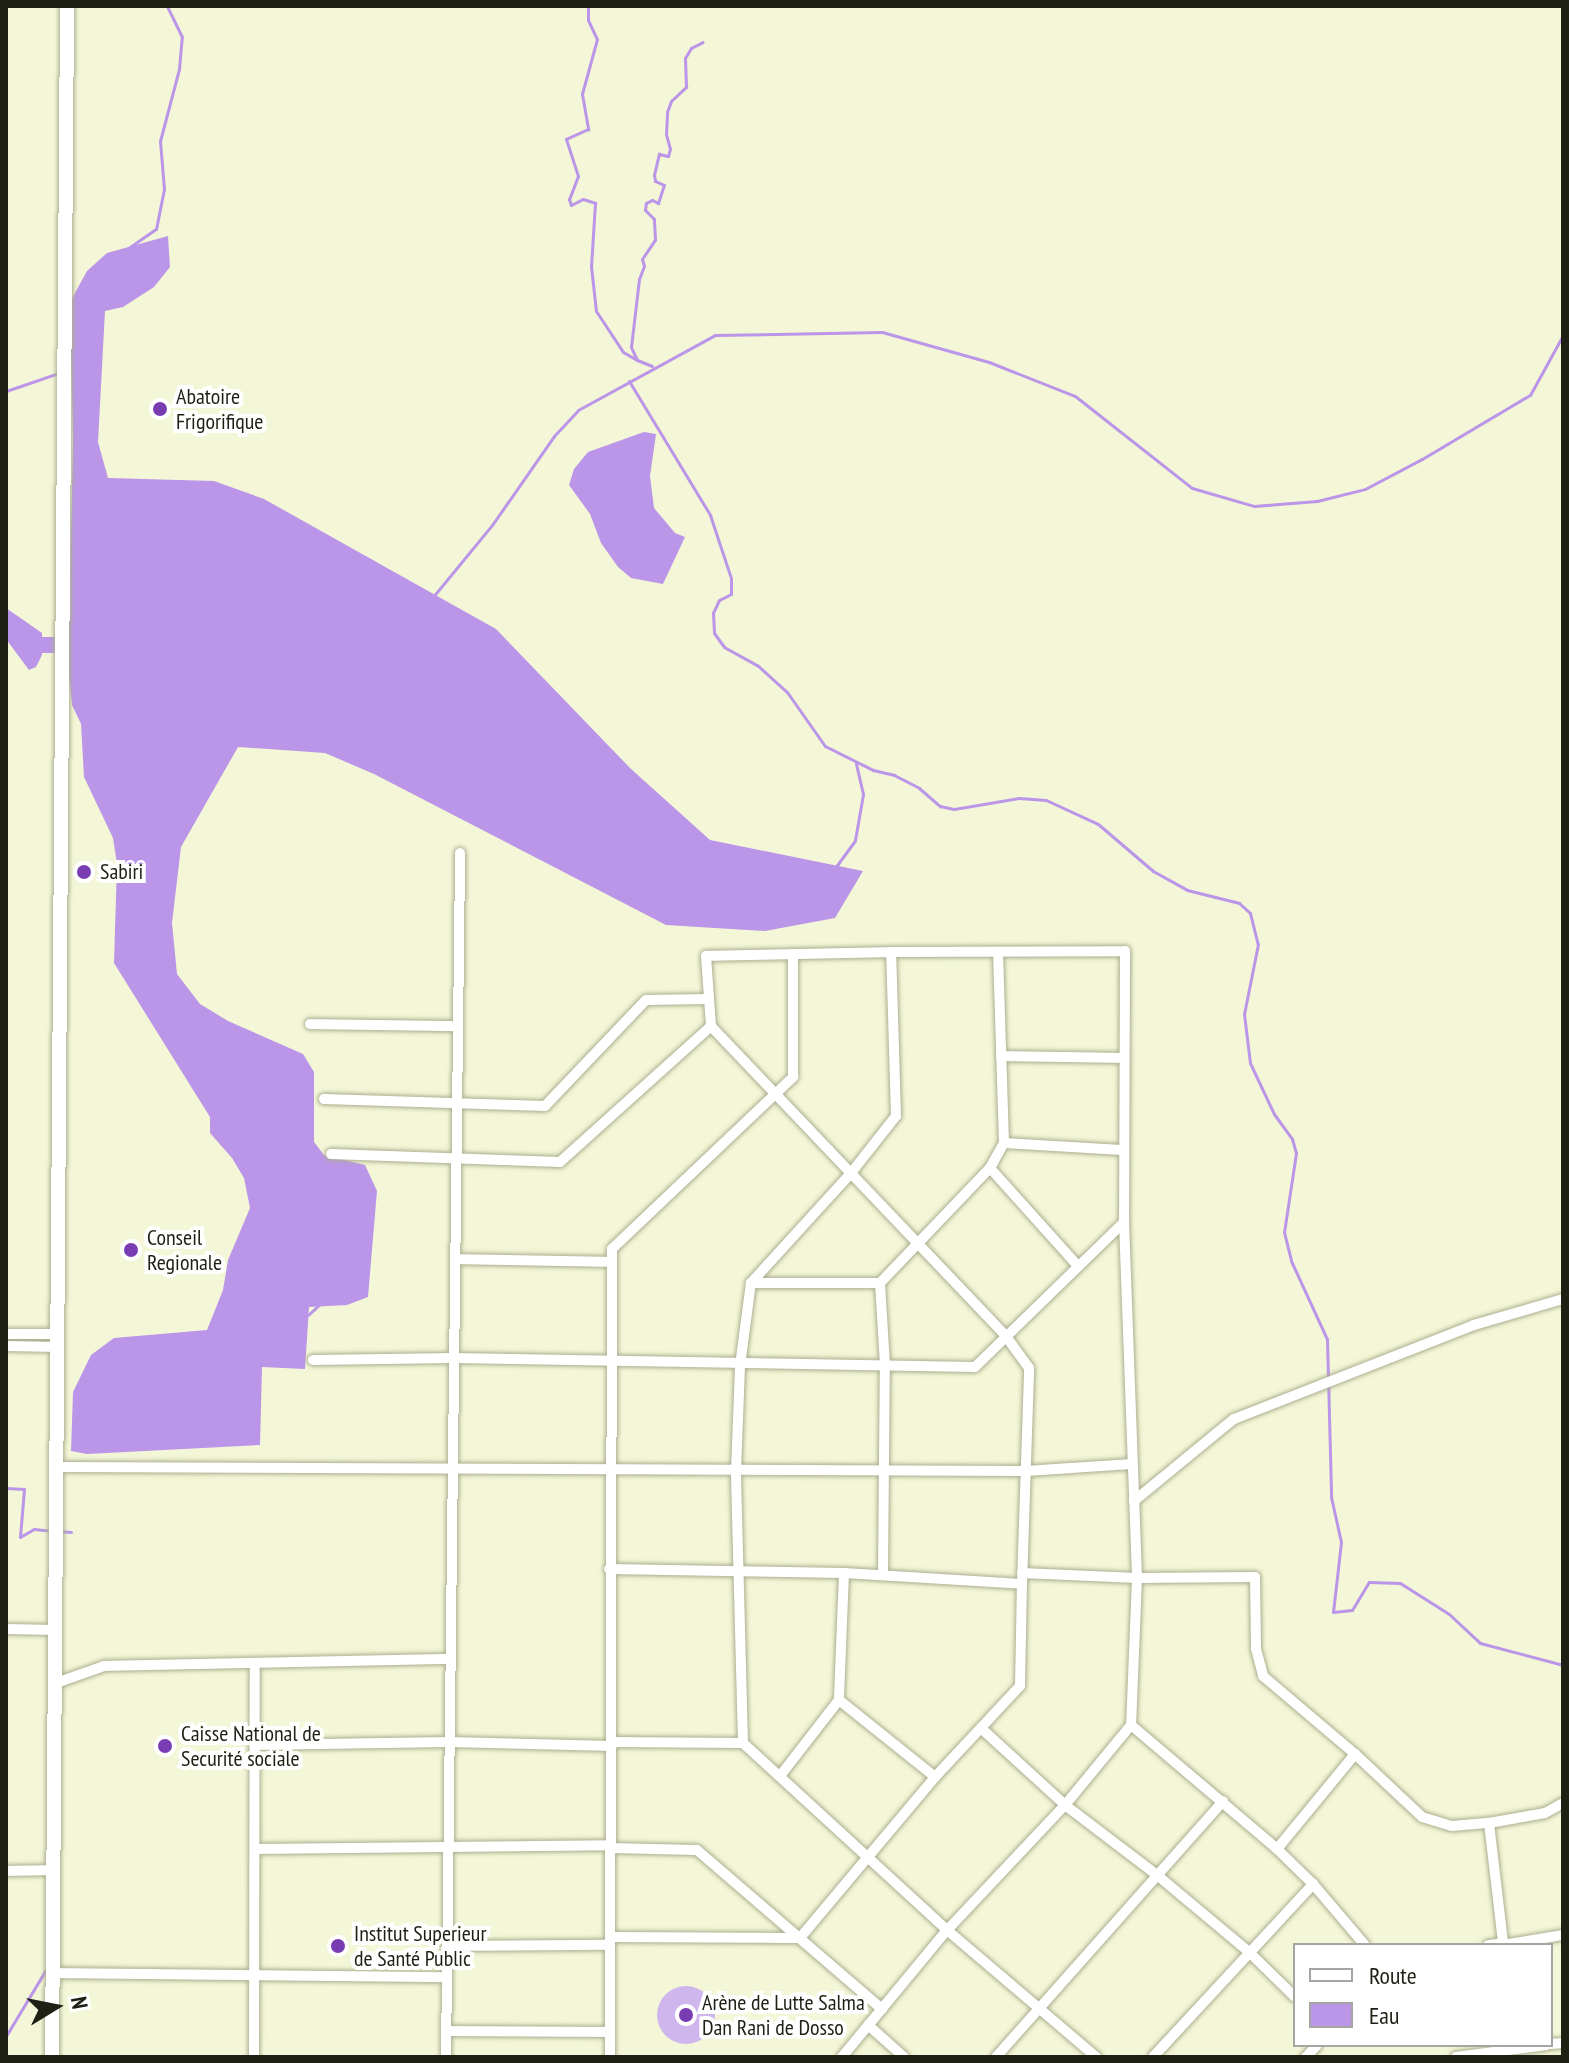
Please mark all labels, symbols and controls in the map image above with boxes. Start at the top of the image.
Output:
place label: Abatoire Frigorifique [176,383,263,434]
marker: Abatoire Frigorifique [151,400,169,418]
place label: Sabiri [100,859,143,885]
marker: Sabiri [75,863,93,881]
place label: Conseil Regionale [147,1224,222,1276]
marker: Conseil Regionale [122,1241,140,1259]
place label: Caisse National de Securité sociale [181,1720,321,1772]
marker: Caisse National de Securité sociale [156,1737,174,1755]
place label: Institut Superieur de Santé Public [354,1920,486,1972]
marker: Institut Superieur de Santé Public [329,1937,347,1955]
legend [1293,1943,1553,2047]
text: Route [1369,1960,1417,1991]
north arrow [16,1967,96,2047]
place label: Arène de Lutte Salma Dan Rani de Dosso [702,1989,865,2040]
text: N [65,1995,94,2011]
text: Eau [1369,2000,1399,2031]
marker: Arène de Lutte Salma Dan Rani de Dosso [677,2006,695,2024]

